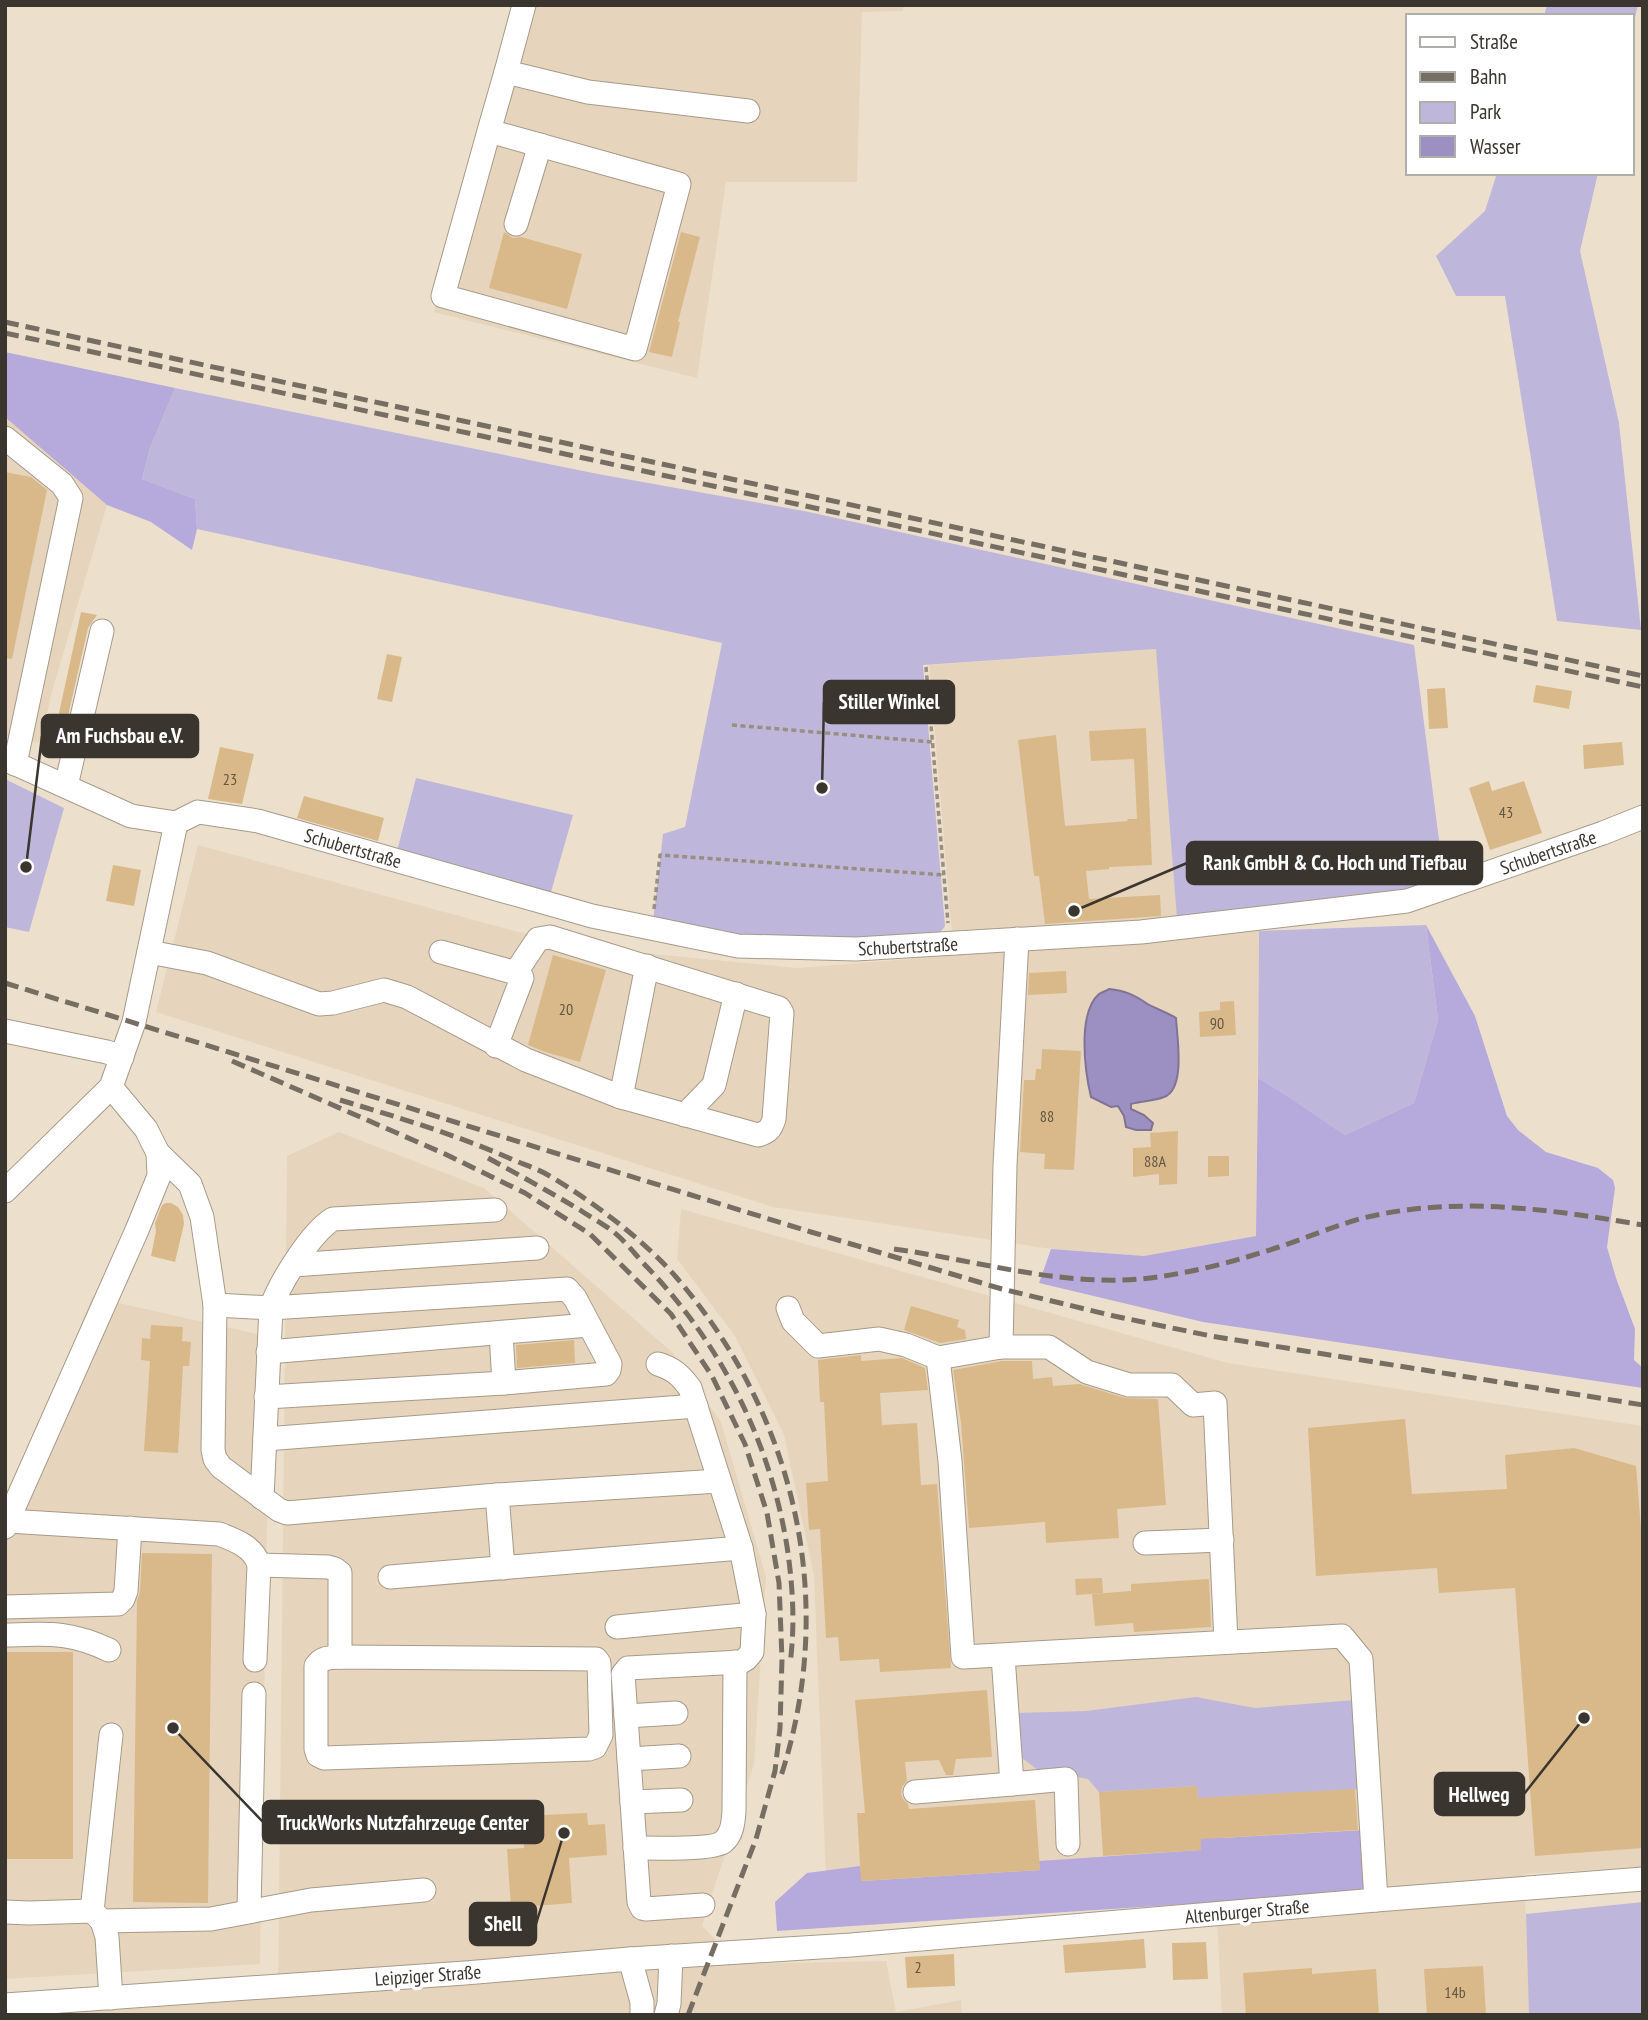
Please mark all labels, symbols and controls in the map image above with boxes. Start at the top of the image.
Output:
legend [1406,14,1634,175]
text: Straße [1470,28,1518,55]
text: Bahn [1470,63,1507,90]
text: Park [1470,98,1501,125]
text: Wasser [1470,133,1521,160]
callout: Stiller Winkel [824,681,954,723]
text: Stiller Winkel [838,688,940,715]
callout: Am Fuchsbau e.V. [42,715,198,757]
text: Am Fuchsbau e.V. [55,722,184,749]
house number: 23 [223,769,237,789]
house number: 43 [1499,802,1513,822]
street label: Schubertstraße [302,823,405,873]
street label: Schubertstraße [1497,824,1599,880]
callout: Rank GmbH & Co. Hoch und Tiefbau [1187,842,1482,884]
text: Rank GmbH & Co. Hoch und Tiefbau [1203,849,1467,876]
street label: Schubertstraße [857,931,959,961]
house number: 20 [559,999,573,1019]
house number: 90 [1210,1013,1224,1033]
house number: 88 [1040,1106,1054,1126]
house number: 88A [1144,1151,1166,1171]
callout: Hellweg [1435,1773,1524,1815]
text: Hellweg [1448,1781,1510,1808]
callout: TruckWorks Nutzfahrzeuge Center [263,1801,543,1843]
text: TruckWorks Nutzfahrzeuge Center [277,1809,530,1836]
street label: Altenburger Straße [1184,1894,1310,1928]
callout: Shell [470,1903,536,1945]
text: Shell [484,1910,523,1937]
house number: 2 [914,1957,922,1977]
street label: Leipziger Straße [374,1959,482,1991]
house number: 14b [1444,1982,1466,2002]

